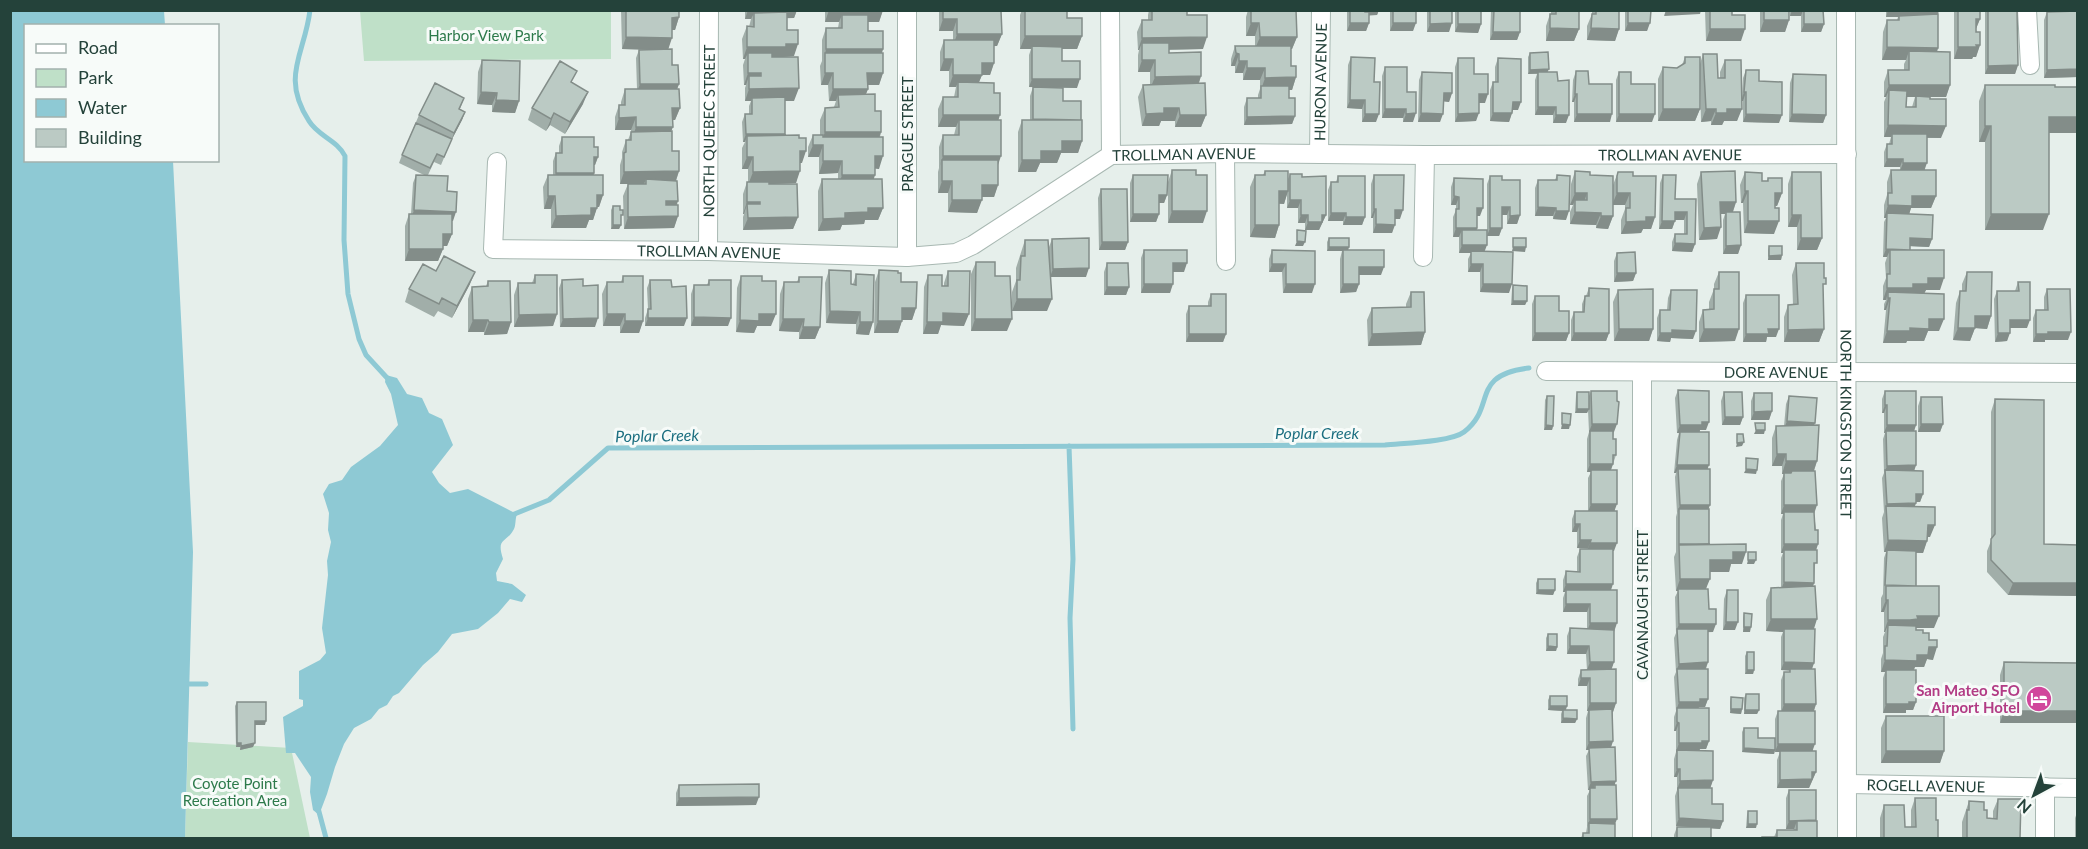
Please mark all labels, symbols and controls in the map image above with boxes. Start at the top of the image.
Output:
street label: HURON AVENUE [1310,23,1330,141]
legend [24,24,219,162]
park label: Harbor View Park [428,26,544,44]
text: Road [78,36,118,58]
street label: NORTH QUEBEC STREET [699,44,718,218]
text: Park [78,66,114,88]
street label: PRAGUE STREET [898,76,916,192]
text: Water [78,96,127,118]
text: Building [78,126,142,148]
street label: TROLLMAN AVENUE [1112,144,1256,164]
street label: TROLLMAN AVENUE [1598,145,1742,164]
street label: TROLLMAN AVENUE [637,241,781,262]
street label: NORTH KINGSTON STREET [1837,329,1856,519]
street label: DORE AVENUE [1724,363,1828,381]
water label: Poplar Creek [1275,423,1359,442]
water label: Poplar Creek [615,425,700,445]
street label: CAVANAUGH STREET [1633,530,1651,680]
place label: San Mateo SFO Airport Hotel [1916,681,2020,716]
hotel icon: San Mateo SFO Airport Hotel [2024,684,2054,714]
north arrow [2004,765,2064,825]
park label: Coyote Point Recreation Area [183,774,287,809]
street label: ROGELL AVENUE [1867,775,1985,795]
text: N [2013,795,2035,818]

